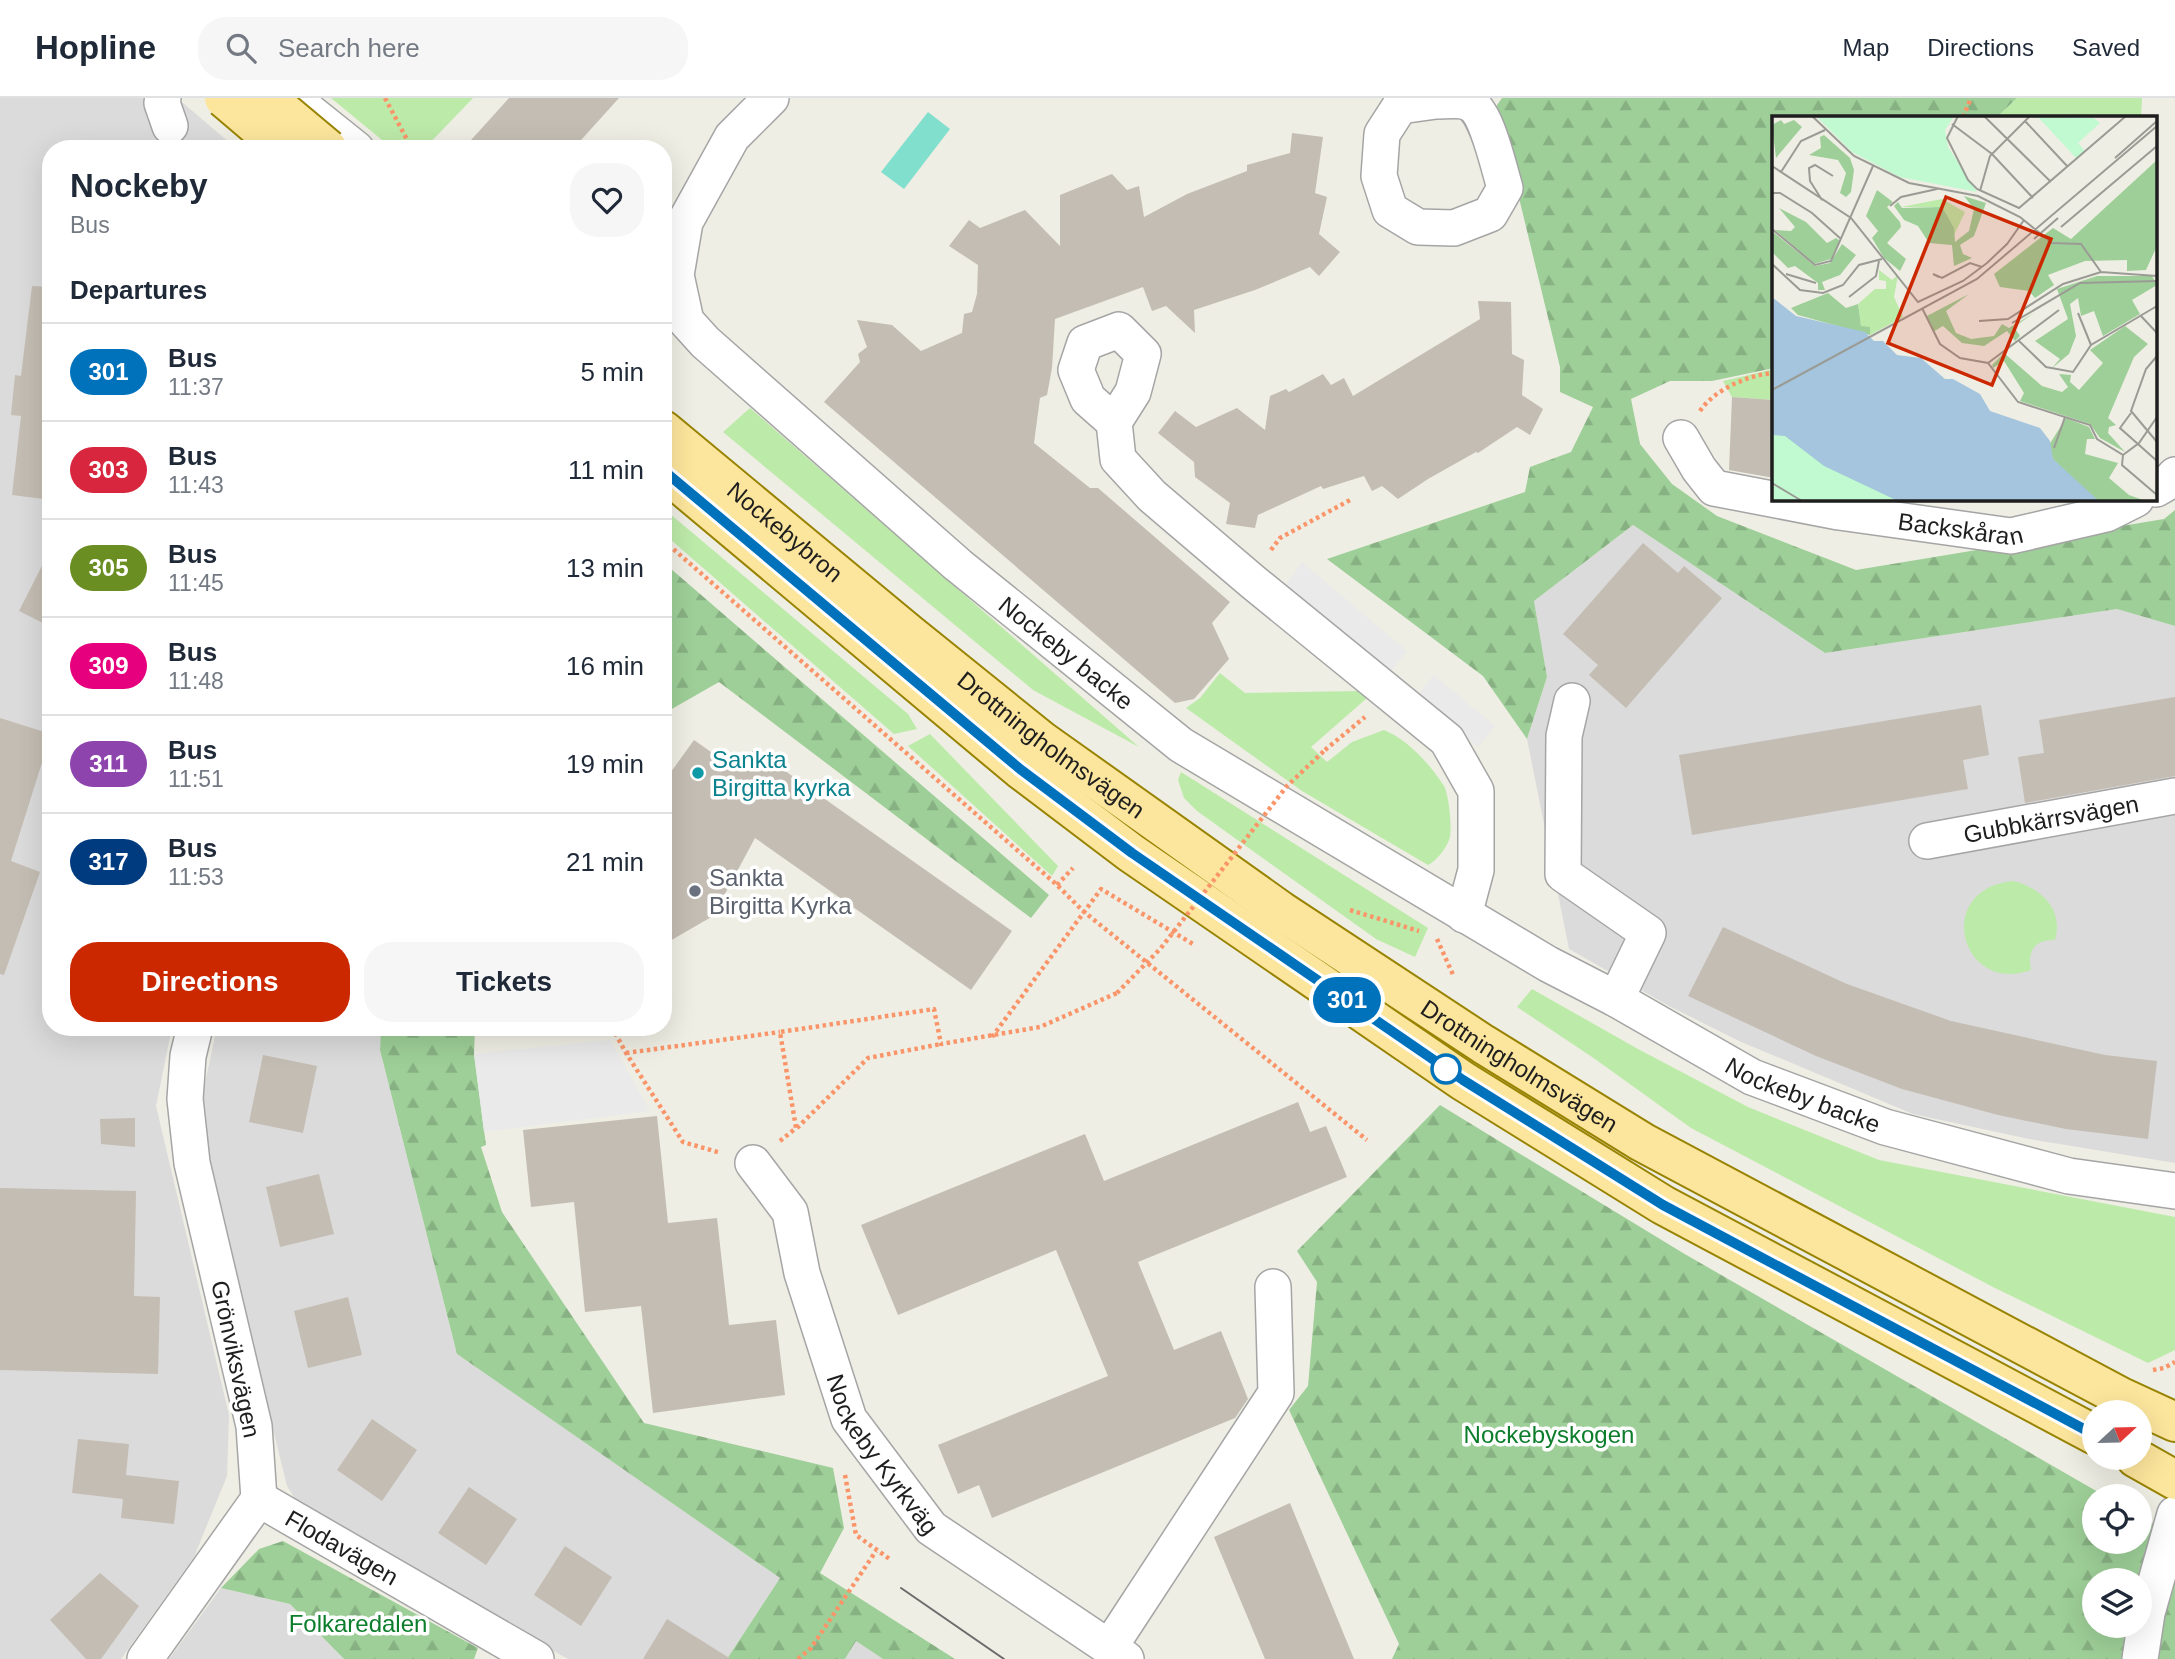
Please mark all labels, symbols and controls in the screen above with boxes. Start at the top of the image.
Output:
search box [198,17,688,80]
text: Hopline [35,29,156,66]
icon: search [222,29,260,67]
text: Search here [278,33,420,63]
text: Map [1843,34,1889,61]
text: Directions [1927,34,2034,61]
text: Saved [2072,34,2140,61]
inset map [1772,116,2158,500]
button: heart [570,163,644,237]
text: Nockeby [70,167,208,204]
text: Bus [70,212,110,238]
text: Departures [70,275,207,305]
text: Bus [168,343,217,373]
text: 5 min [580,357,644,387]
text: 301 [88,358,129,385]
text: 11:37 [168,374,224,400]
text: Bus [168,441,217,471]
text: 11 min [568,455,644,485]
text: 303 [88,456,129,483]
text: 11:43 [168,472,224,498]
street label: Nockebybron [722,476,848,587]
street label: Backskåran [1896,507,2025,550]
text: Bus [168,539,217,569]
text: 13 min [566,553,644,583]
text: 305 [88,554,129,581]
text: 11:45 [168,570,224,596]
street label: Nockeby backe [994,590,1139,715]
text: Bus [168,637,217,667]
text: 16 min [566,651,644,681]
text: 309 [88,652,129,679]
street label: Drottningholmsvägen [953,665,1150,823]
text: 11:48 [168,668,224,694]
text: Bus [168,735,217,765]
place label: Sankta Birgitta kyrka [712,746,851,801]
text: 19 min [566,749,644,779]
text: 311 [89,750,128,777]
marker: Sankta Birgitta kyrka [690,765,706,781]
text: 11:51 [168,766,224,792]
street label: Gubbkärrsvägen [1961,789,2141,848]
text: Bus [168,833,217,863]
text: 21 min [566,847,644,877]
text: 317 [88,848,129,875]
text: 11:53 [168,864,224,890]
place label: Sankta Birgitta Kyrka [709,864,852,919]
marker: Sankta Birgitta Kyrka [687,883,703,899]
button: Directions [70,942,350,1022]
button: Tickets [364,942,644,1022]
line badge: 301 [1307,977,1387,1023]
text: 301 [1327,986,1367,1013]
street label: Drottningholmsvägen [1416,994,1623,1137]
street label: Nockeby backe [1721,1051,1884,1138]
unlabelled marker [1431,1054,1461,1084]
street label: Grönviksvägen [206,1278,266,1440]
street label: Nockeby Kyrkväg [822,1371,944,1539]
north arrow [2082,1400,2152,1470]
map controls [2082,1400,2152,1638]
park label: Nockebyskogen [1464,1421,1634,1448]
button: locate [2082,1484,2152,1554]
street label: Flodavägen [281,1504,403,1590]
button: layers [2082,1568,2152,1638]
park label: Folkaredalen [289,1610,427,1637]

